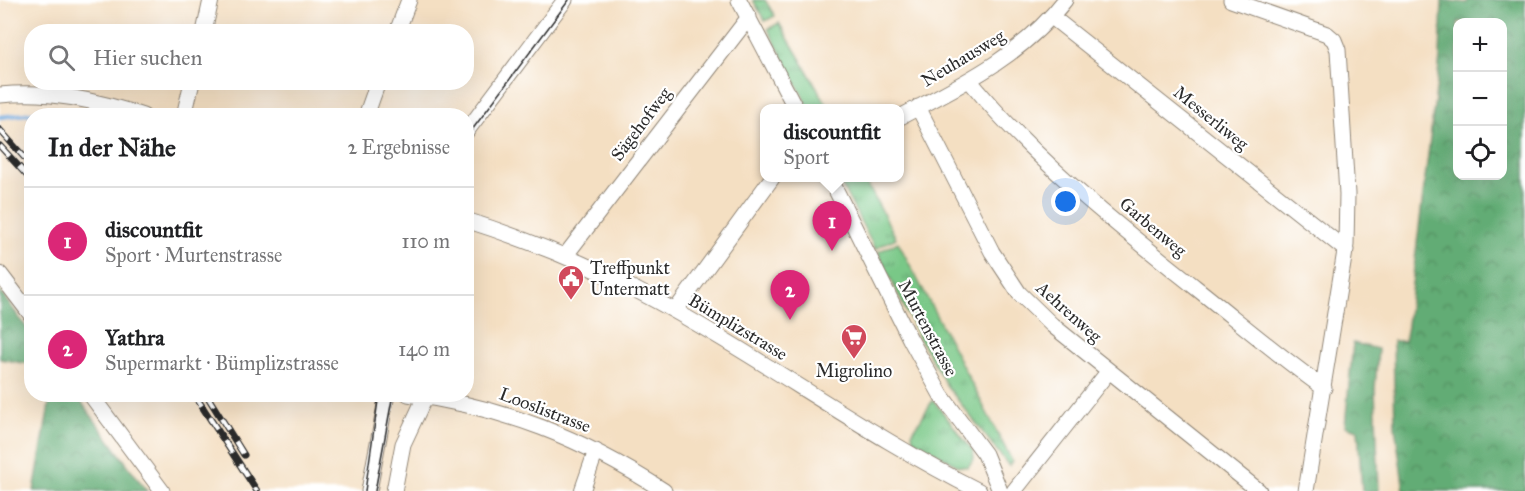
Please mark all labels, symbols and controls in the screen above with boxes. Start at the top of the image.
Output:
map controls [1453,18,1507,180]
button: + [1453,18,1507,72]
search box [24,24,474,90]
street label: Neuhausweg [917,24,1010,92]
icon: search [45,41,78,74]
text: Hier suchen [93,44,202,71]
button: − [1453,72,1507,126]
street label: Messerliweg [1168,81,1253,156]
street label: Sägehofweg [606,82,677,166]
popup [760,104,904,182]
text: discountfit [783,118,881,145]
button: locate [1453,126,1507,180]
text: In der Nähe [48,131,176,163]
text: 2 Ergebnisse [347,135,450,159]
text: Sport [783,145,830,169]
your location [1051,187,1080,216]
street label: Garbenweg [1114,193,1191,263]
pin: 1 [812,202,852,251]
text: discountfit [105,216,203,243]
text: 1 [64,229,71,253]
text: 110 m [402,229,450,253]
text: Sport · Murtenstrasse [105,243,282,267]
place label: Treffpunkt Untermatt [590,257,670,300]
public building icon: Treffpunkt Untermatt [556,263,586,301]
pin: 2 [770,270,810,320]
street label: Murtenstrasse [893,276,963,380]
street label: Aehrenweg [1030,276,1107,348]
street label: Bümplizstrasse [685,289,791,365]
supermarket icon: Migrolino [839,322,869,360]
text: Yathra [105,324,164,351]
text: 2 [63,337,72,361]
text: 140 m [398,337,450,361]
text: Supermarkt · Bümplizstrasse [105,351,339,375]
place label: Migrolino [816,360,892,383]
street label: Looslistrasse [496,383,594,437]

